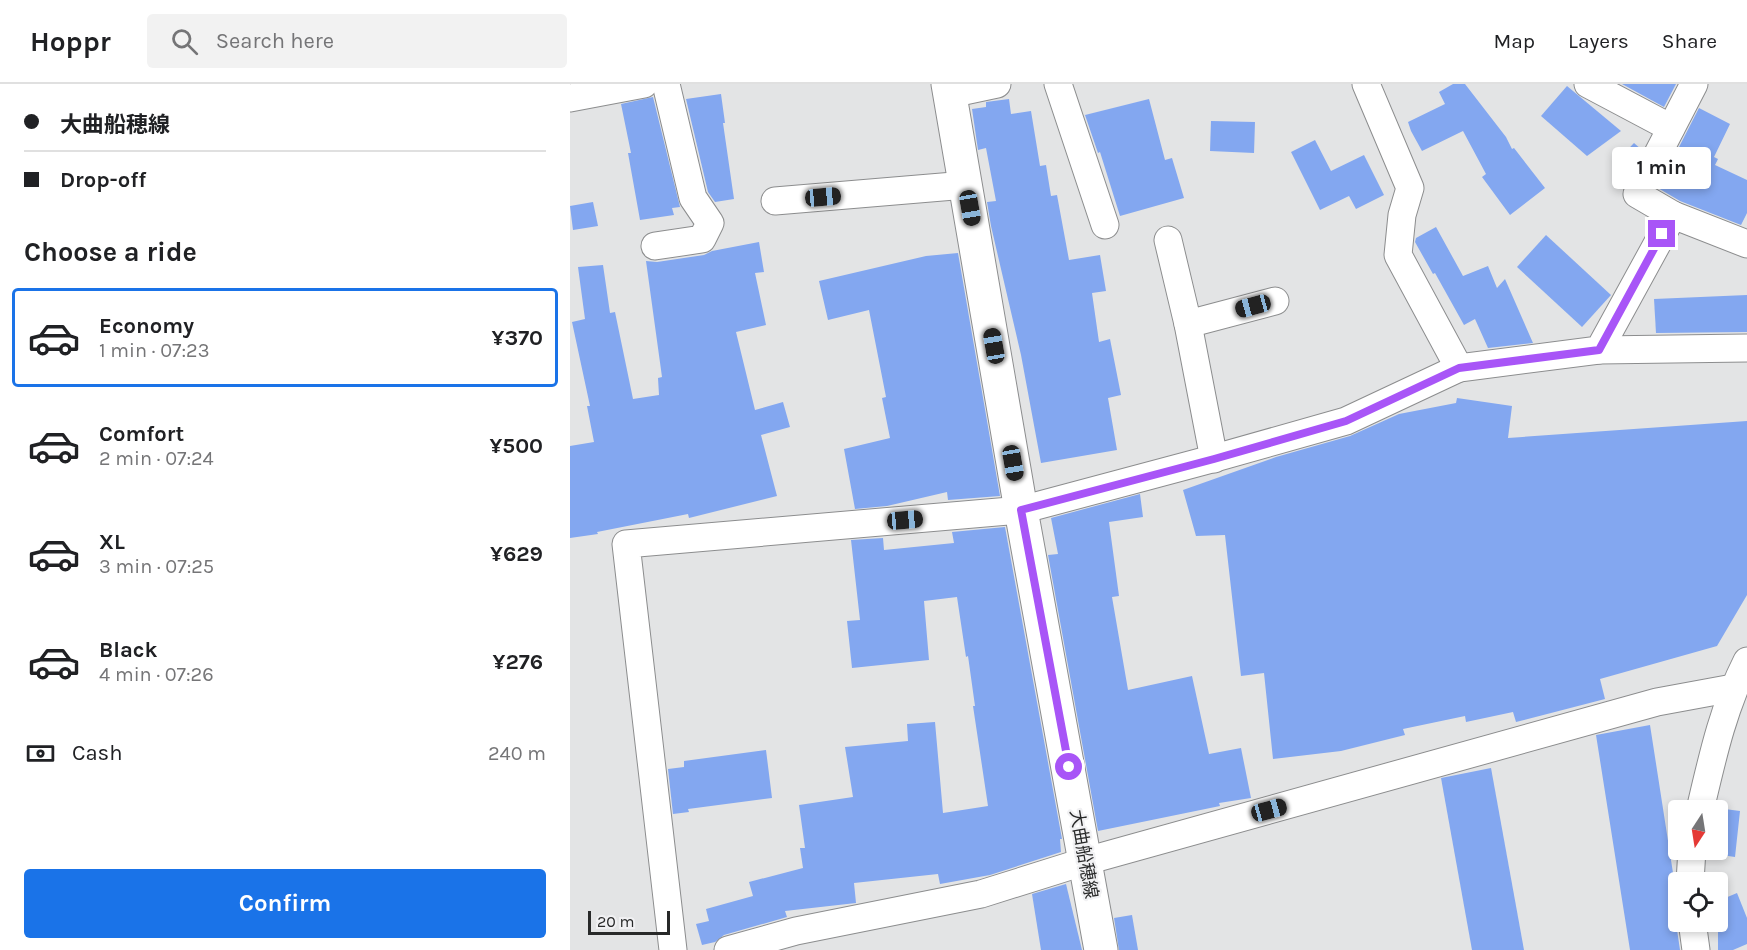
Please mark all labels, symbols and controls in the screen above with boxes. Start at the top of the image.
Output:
search box [147,14,567,68]
text: Hoppr [30,25,111,58]
icon: search [168,25,201,58]
text: Search here [216,28,334,54]
text: Map [1493,29,1535,53]
text: Layers [1568,29,1629,53]
text: Share [1662,29,1717,53]
text: 大曲船穂線 [60,112,170,138]
callout: 1 min [1612,147,1712,189]
text: 1 min [1636,156,1687,179]
text: Drop-off [60,167,146,193]
car [804,186,842,208]
car [958,189,982,227]
route end [1648,220,1675,247]
text: Choose a ride [24,236,197,268]
car [1233,293,1273,319]
icon: car [27,311,81,365]
text: Economy [99,313,194,339]
text: ¥370 [492,325,543,351]
car [982,327,1006,365]
text: 1 min · 07:23 [99,339,209,362]
icon: car [27,419,81,473]
text: Comfort [99,421,184,447]
text: ¥500 [489,433,543,459]
car [1001,444,1025,482]
text: 2 min · 07:24 [99,447,214,470]
car [886,509,924,531]
icon: car [27,527,81,581]
text: XL [99,529,125,555]
text: ¥629 [490,541,543,567]
text: 3 min · 07:25 [99,555,214,578]
icon: car [27,635,81,689]
text: Black [99,637,158,663]
text: ¥276 [492,649,543,675]
text: 4 min · 07:26 [99,663,214,686]
icon: cash [24,737,57,770]
text: Cash [72,740,122,766]
text: 240 m [488,742,546,765]
route start [1055,753,1082,780]
car [1249,797,1289,823]
north arrow [1668,800,1728,860]
map controls [1668,800,1728,932]
street label: 大曲船穂線 [1065,808,1103,900]
button: Confirm [24,869,546,938]
button: locate [1668,872,1728,932]
scale bar [588,908,670,936]
text: 20 m [597,912,635,931]

